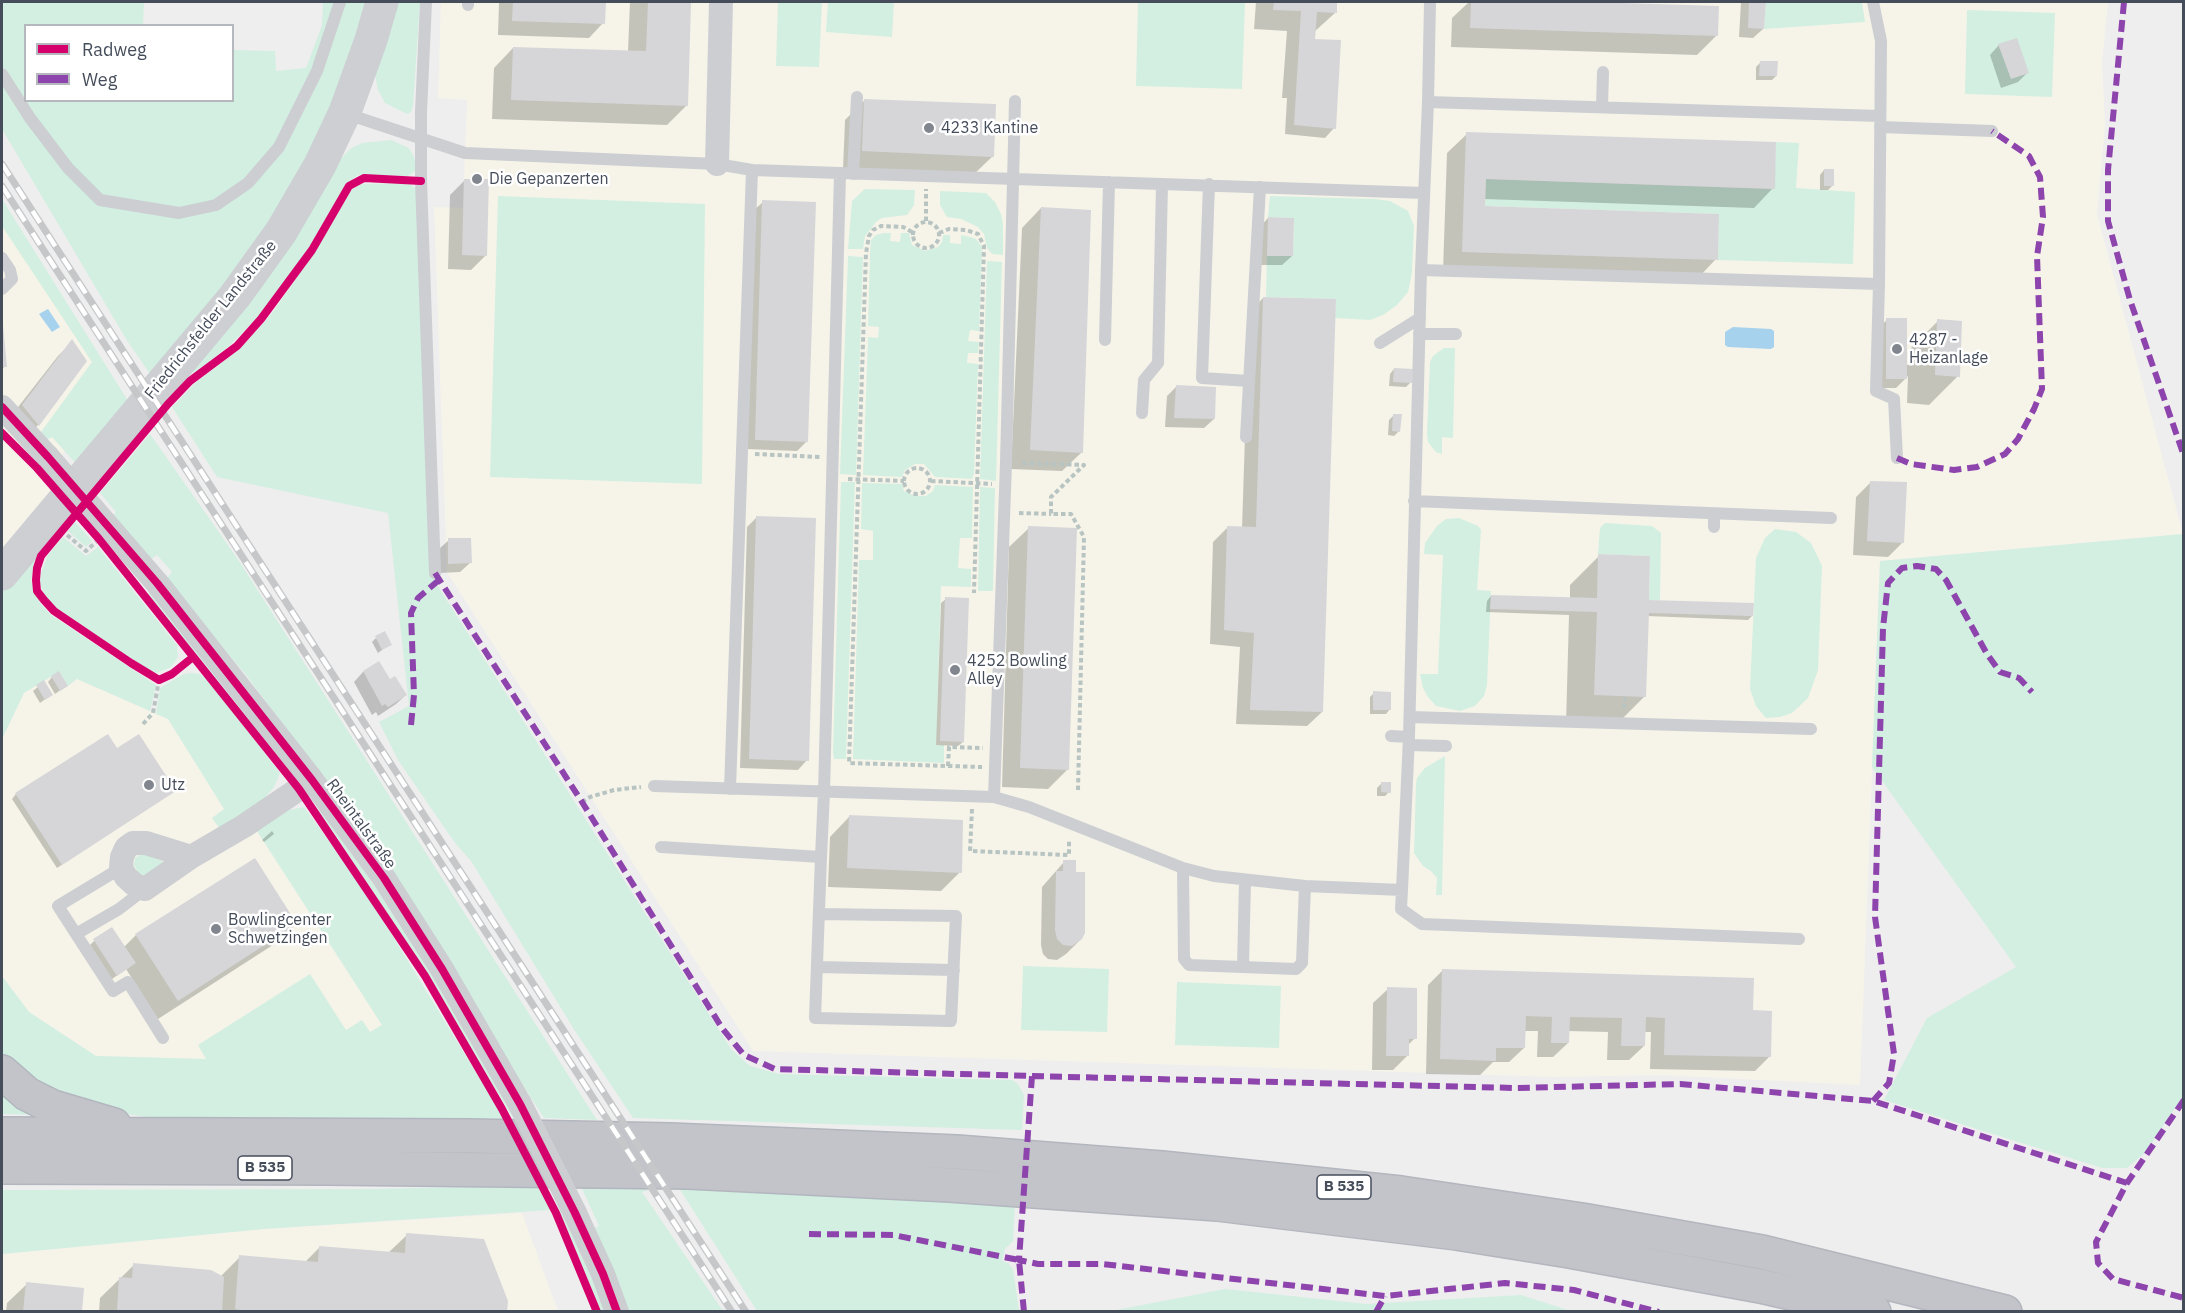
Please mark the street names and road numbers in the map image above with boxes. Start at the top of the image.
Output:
street label: Friedrichsfelder Landstraße [141,237,281,403]
street label: Rheintalstraße [322,775,400,873]
road number: B 535 [238,1156,292,1180]
road number: B 535 [1317,1175,1371,1199]

